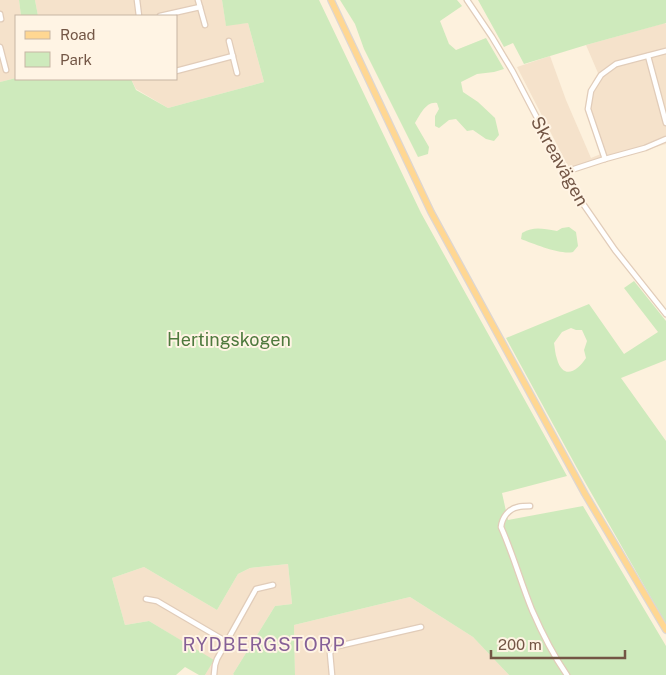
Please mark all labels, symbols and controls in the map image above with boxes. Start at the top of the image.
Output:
legend [15,15,178,80]
text: Road [60,26,96,43]
text: Park [60,51,92,68]
street label: Skreavägen [527,113,593,209]
park label: Hertingskogen [167,329,291,350]
scale bar [491,628,625,660]
district label: RYDBERGSTORP [182,633,346,655]
text: 200 m [498,636,542,653]

